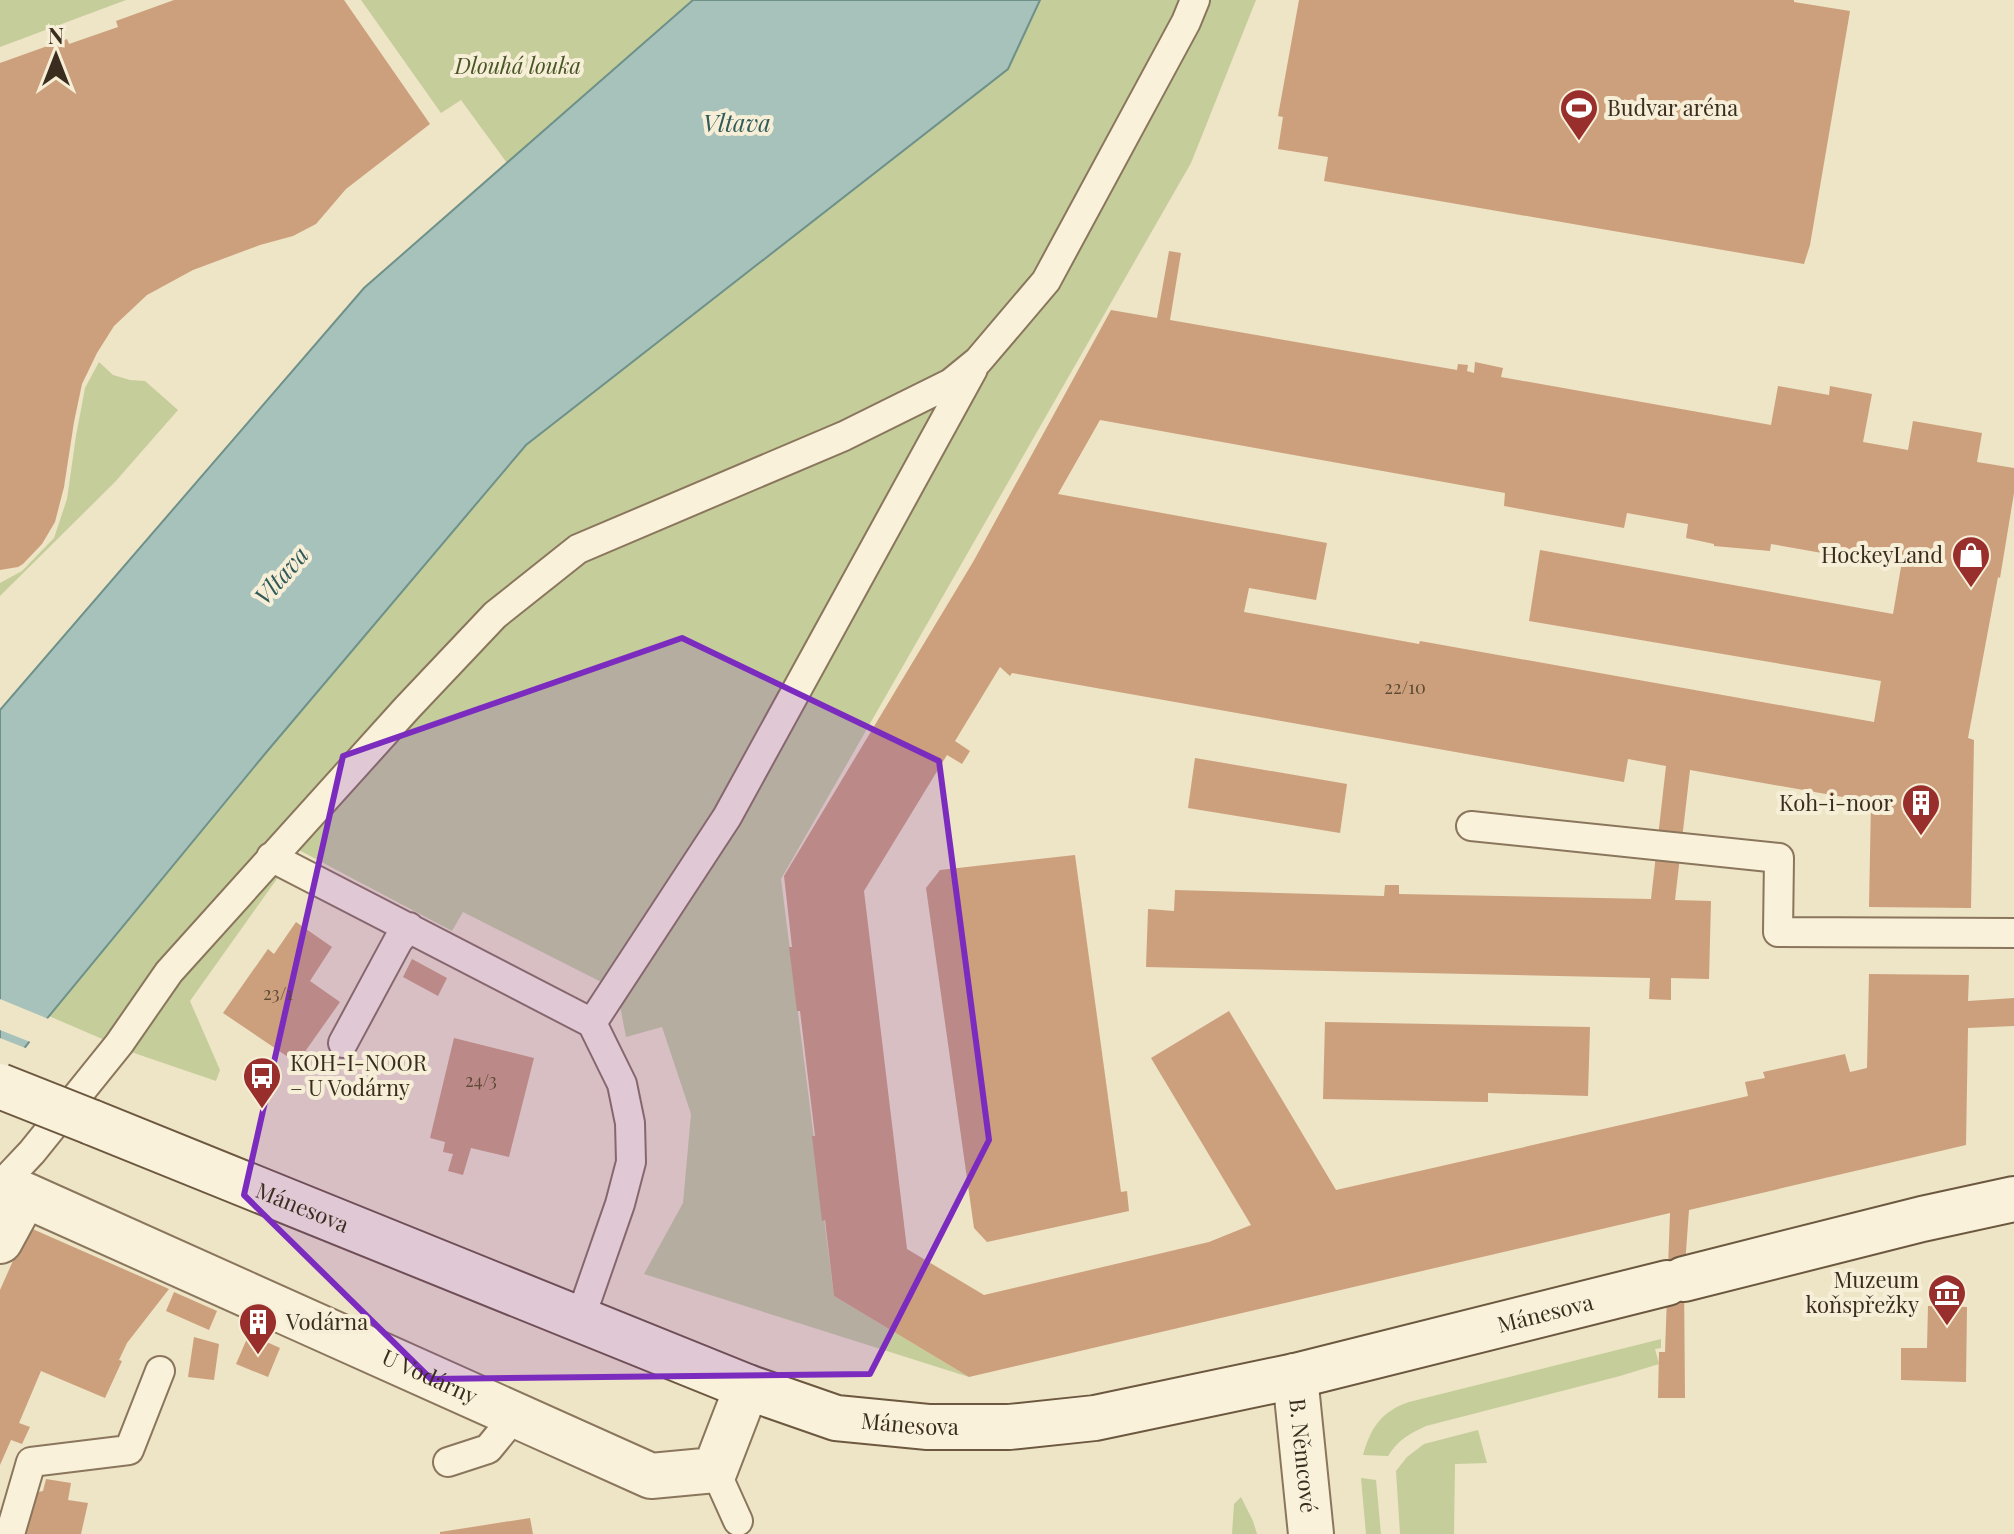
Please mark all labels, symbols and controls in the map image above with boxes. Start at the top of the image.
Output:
north arrow [16,16,96,96]
text: N [48,20,64,50]
park label: Dlouhá louka [454,50,581,80]
sports icon: Budvar aréna [1558,87,1600,142]
place label: Budvar aréna [1607,92,1738,122]
water label: Vltava [703,106,771,138]
shop icon: HockeyLand [1950,534,1992,589]
water label: Vltava [246,539,315,611]
place label: HockeyLand [1821,539,1943,569]
house number: 22/10 [1384,675,1426,699]
building icon: Koh-i-noor [1900,782,1942,837]
place label: Koh-i-noor [1779,787,1893,817]
house number: 23/1 [263,981,293,1005]
place label: KOH-I-NOOR – U Vodárny [290,1047,428,1102]
bus stop icon: KOH-I-NOOR – U Vodárny [241,1055,283,1110]
house number: 24/3 [465,1068,497,1092]
street label: Mánesova [252,1174,354,1239]
place label: Muzeum koňspřežky [1806,1264,1919,1319]
museum icon: Muzeum koňspřežky [1926,1272,1968,1327]
street label: Mánesova [1494,1286,1596,1339]
building icon: Vodárna [237,1301,279,1356]
place label: Vodárna [285,1306,368,1336]
street label: U Vodárny [377,1341,483,1410]
street label: B. Němcové [1283,1397,1325,1514]
street label: Mánesova [860,1405,959,1441]

